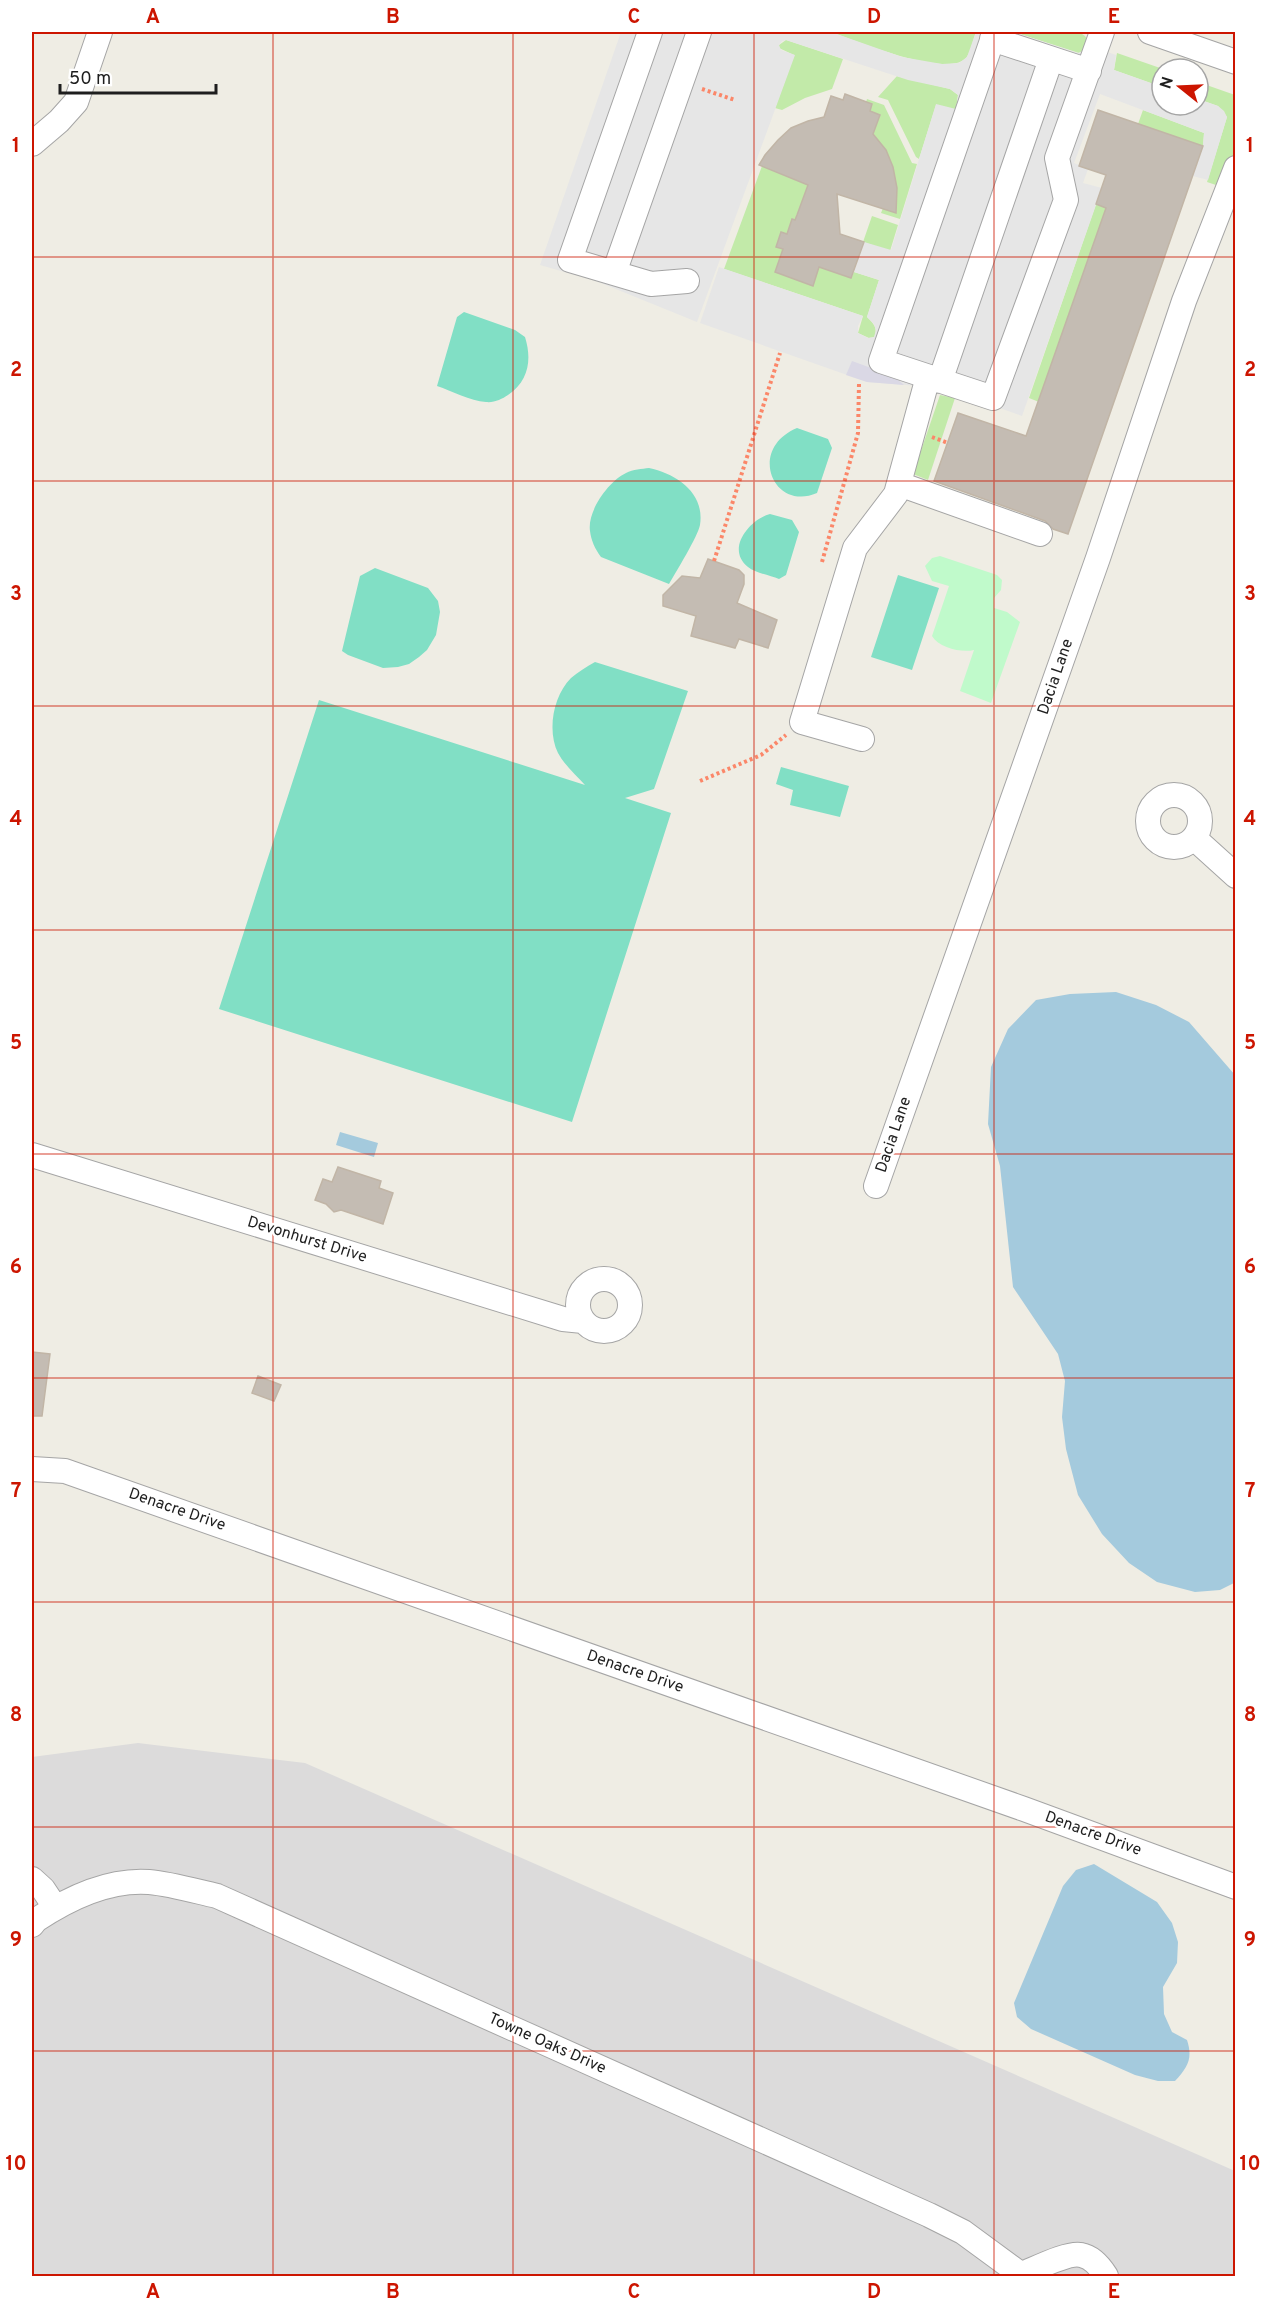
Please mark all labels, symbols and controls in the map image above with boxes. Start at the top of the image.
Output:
text: A [146,5,160,31]
text: B [386,5,400,31]
text: C [628,5,640,31]
text: D [867,5,881,31]
text: E [1108,5,1120,31]
scale bar [60,57,216,95]
north arrow [1150,57,1210,117]
text: 50 m [69,68,111,91]
text: N [1156,74,1179,92]
text: 1 [12,134,20,160]
text: 1 [1246,134,1254,160]
text: 2 [10,358,22,384]
text: 2 [1244,358,1256,384]
text: 3 [10,582,22,608]
text: 3 [1244,582,1256,608]
street label: Dacia Lane [1034,636,1078,718]
text: 4 [10,807,22,833]
text: 4 [1244,807,1256,833]
text: 5 [10,1031,22,1057]
text: 5 [1244,1031,1256,1057]
street label: Dacia Lane [872,1094,916,1176]
street label: Devonhurst Drive [245,1212,369,1268]
text: 6 [10,1255,22,1281]
text: 6 [1244,1255,1256,1281]
text: 7 [11,1479,21,1505]
text: 7 [1245,1479,1255,1505]
street label: Denacre Drive [126,1484,228,1536]
street label: Denacre Drive [584,1646,686,1698]
text: 8 [10,1703,22,1729]
text: 8 [1244,1703,1256,1729]
street label: Denacre Drive [1042,1807,1144,1861]
text: 9 [10,1928,22,1954]
text: 9 [1244,1928,1256,1954]
street label: Towne Oaks Drive [485,2009,609,2079]
text: 10 [5,2152,27,2178]
text: 10 [1239,2152,1261,2178]
text: A [146,2280,160,2306]
text: B [386,2280,400,2306]
text: C [628,2280,640,2306]
text: D [867,2280,881,2306]
text: E [1108,2280,1120,2306]

